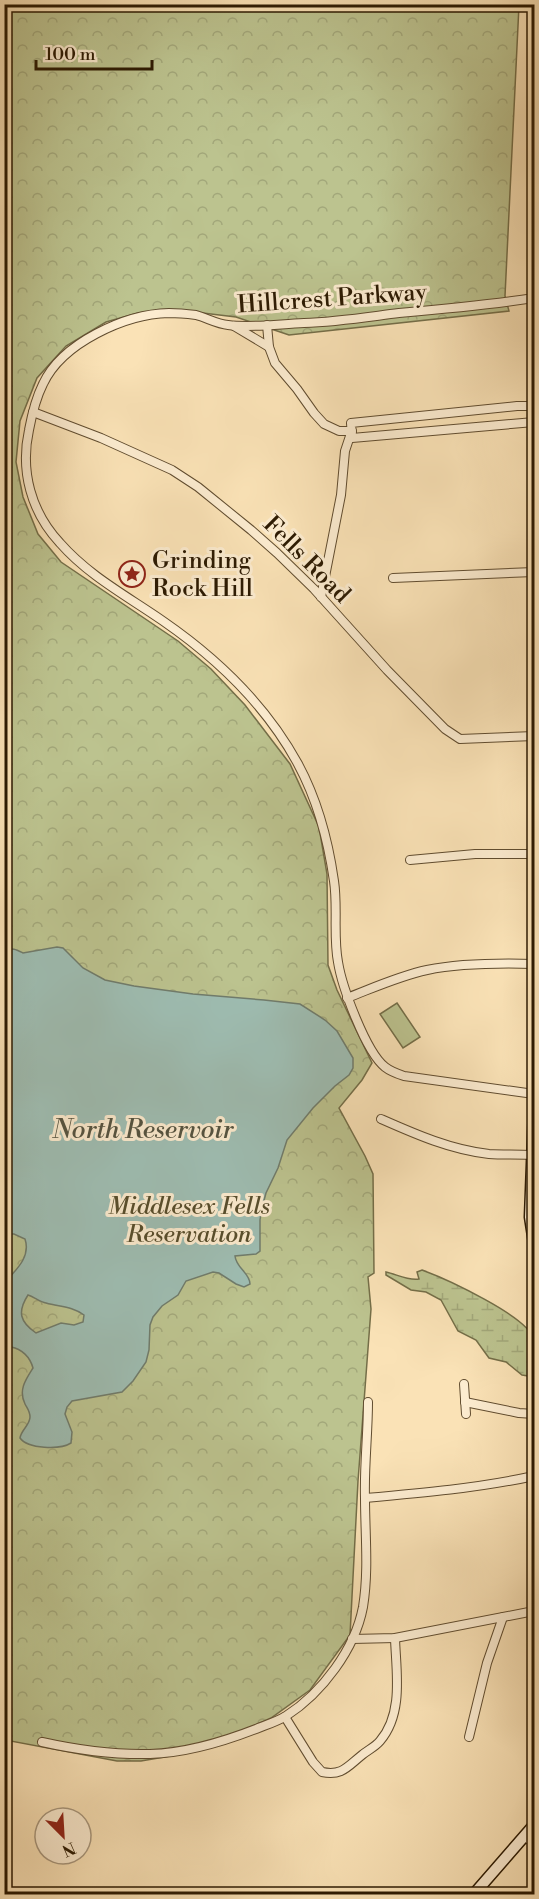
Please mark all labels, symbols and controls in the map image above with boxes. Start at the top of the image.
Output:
scale bar [36,33,152,71]
text: 100 m [45,43,96,66]
street label: Hillcrest Parkway [236,277,428,321]
street label: Fells Road [256,510,357,610]
place label: Grinding Rock Hill [152,546,253,604]
place icon: Grinding Rock Hill [117,559,147,589]
water label: North Reservoir [51,1114,235,1146]
park label: Middlesex Fells Reservation [108,1192,270,1250]
north arrow [33,1806,93,1866]
text: N [59,1837,79,1861]

